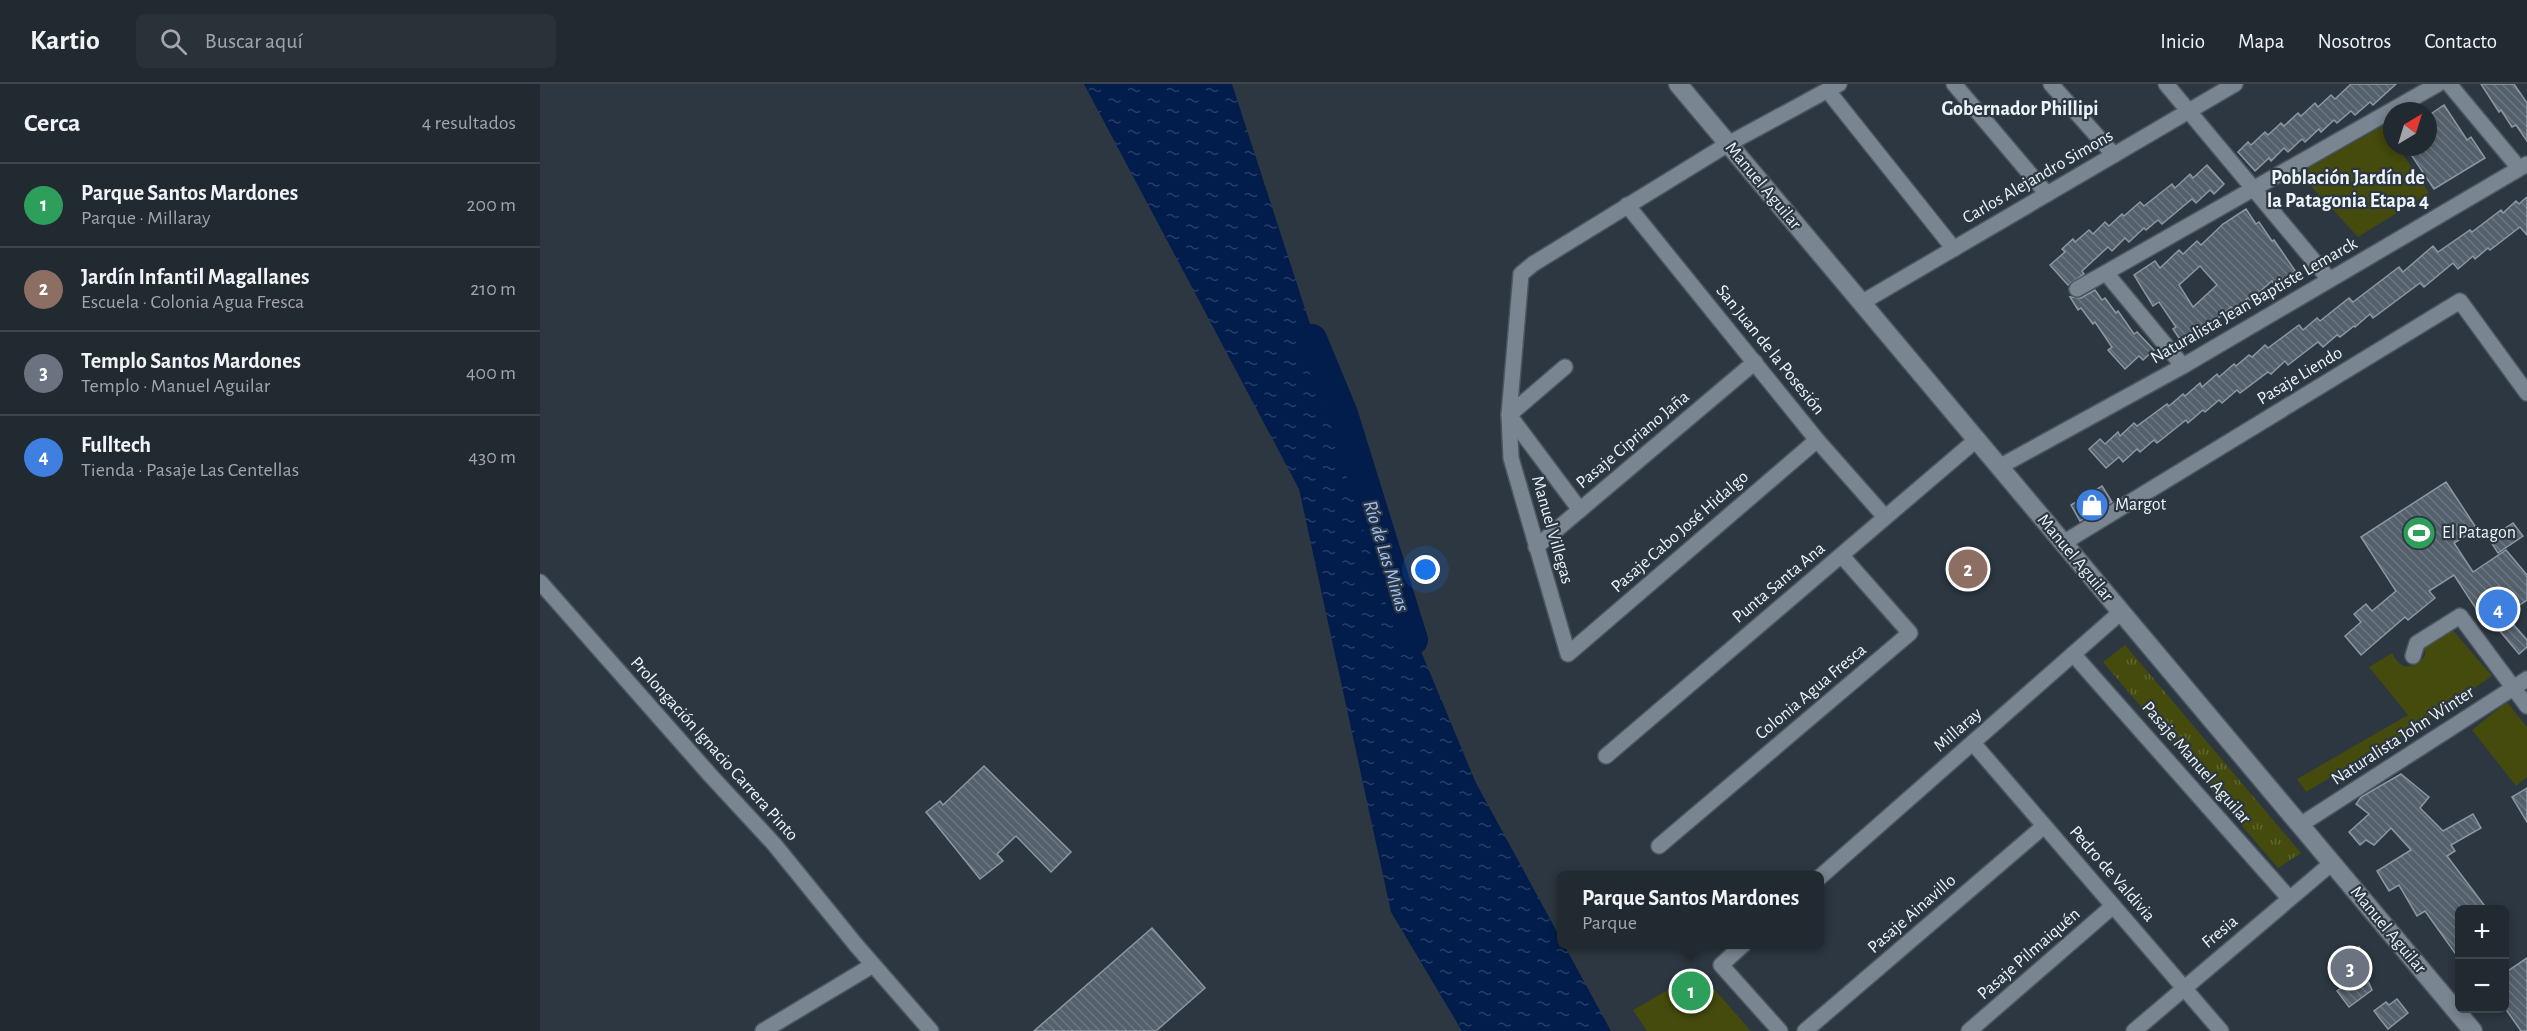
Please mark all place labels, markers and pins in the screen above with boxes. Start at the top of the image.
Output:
shop icon: Margot [2074,487,2110,523]
place label: Margot [2115,496,2167,514]
sports icon: El Patagon [2401,515,2437,551]
place label: El Patagon [2442,524,2516,542]
pin: 2 [1948,546,1988,592]
pin: 4 [2478,586,2518,632]
pin: 3 [2330,946,2370,990]
pin: 1 [1672,968,1710,1014]

